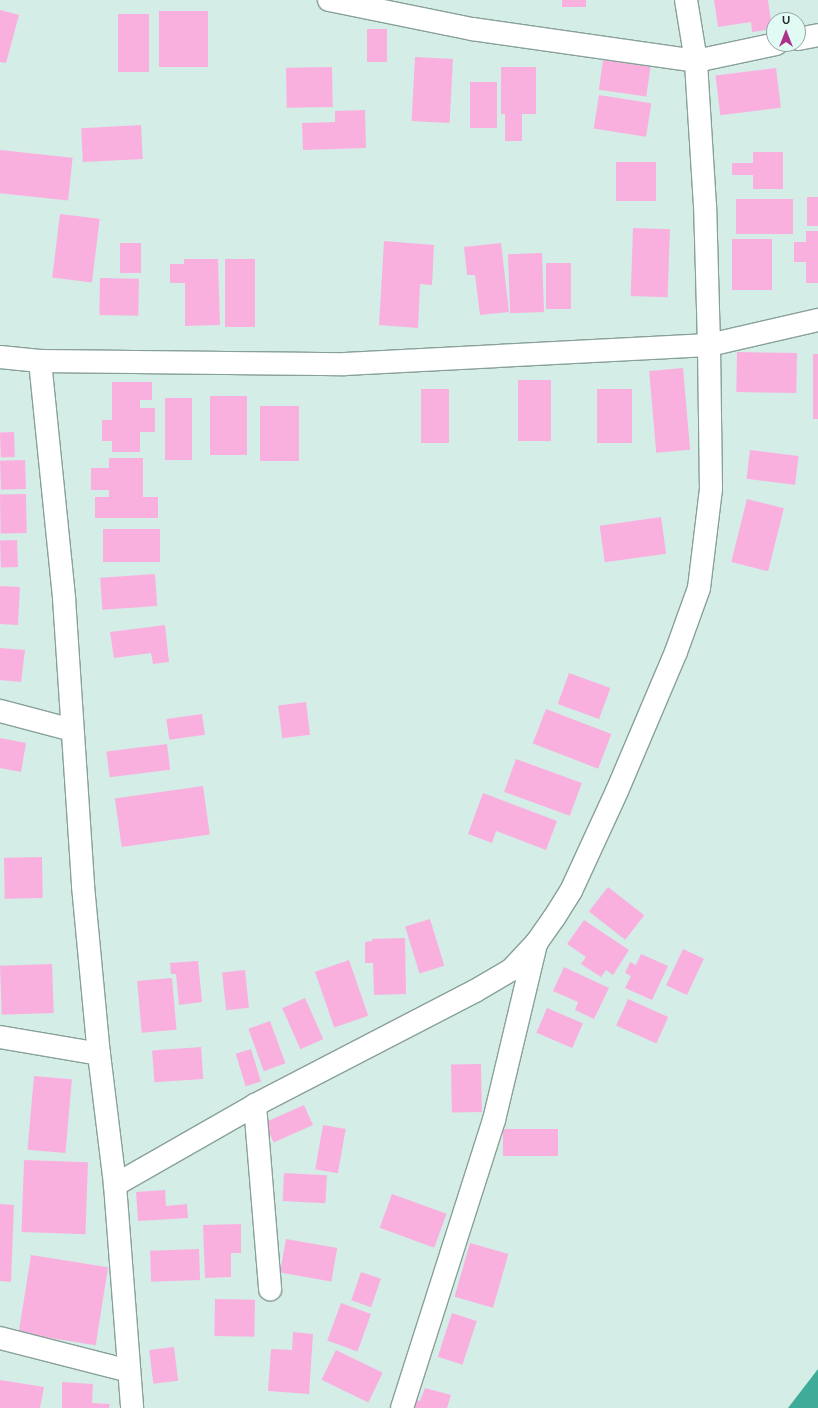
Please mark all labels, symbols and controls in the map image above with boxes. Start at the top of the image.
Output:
north arrow [766,12,806,52]
text: U [782,14,790,27]

